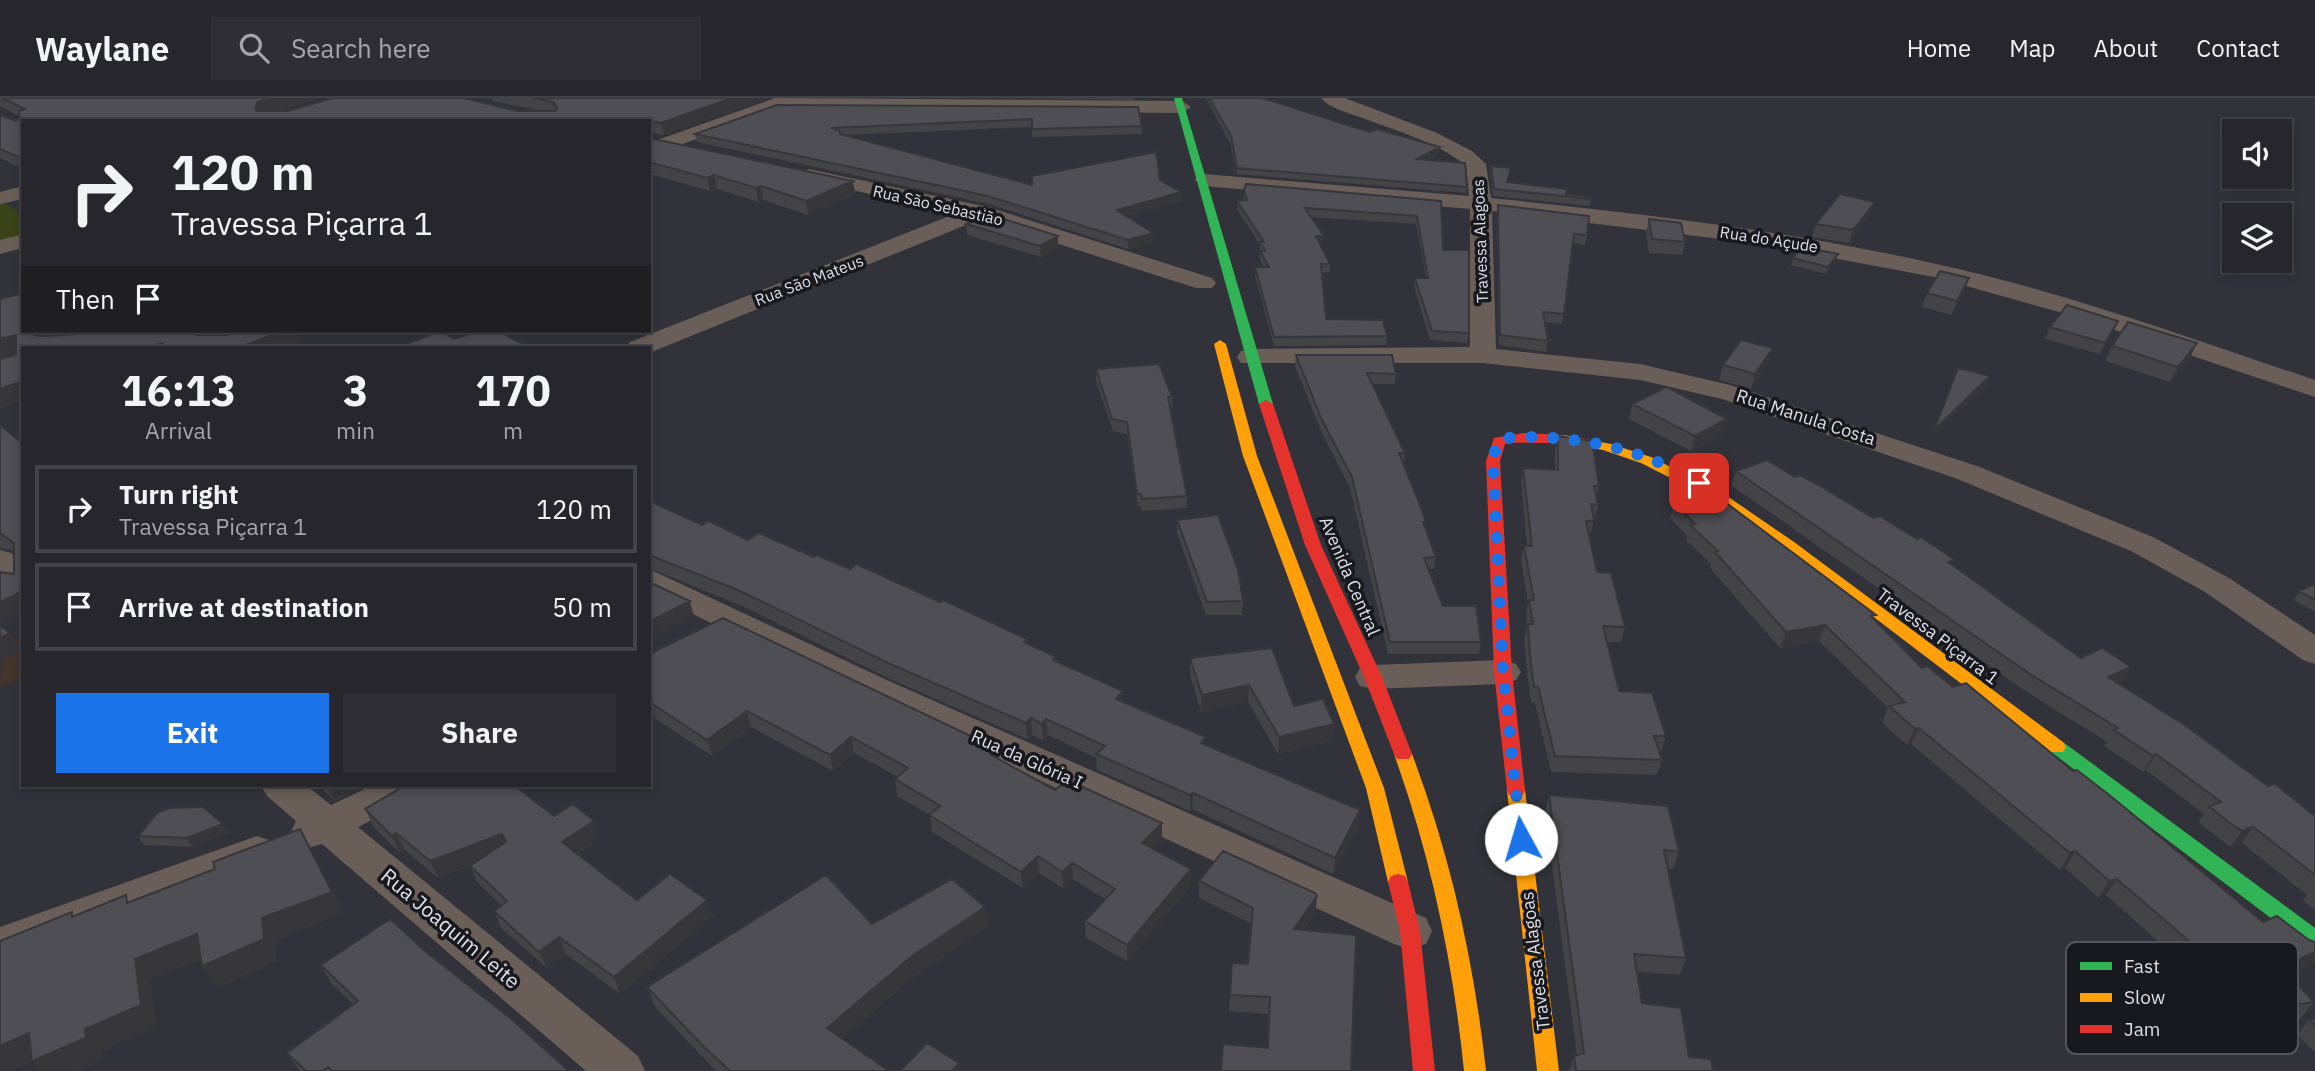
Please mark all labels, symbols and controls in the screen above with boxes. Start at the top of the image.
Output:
search box [211,17,701,80]
text: Waylane [35,27,169,70]
icon: search [235,29,273,67]
text: Search here [291,31,431,65]
text: Home [1907,32,1971,64]
text: Map [2009,32,2055,64]
text: About [2093,32,2158,64]
text: Contact [2196,32,2280,64]
map controls [2222,119,2292,273]
button: sound [2222,119,2292,189]
text: 120 m [171,140,315,203]
icon: right [56,147,147,238]
street label: Travessa Alagoas [1468,179,1492,303]
street label: Rua São Sebastião [871,180,1005,230]
text: Travessa Piçarra 1 [171,202,433,244]
button: layers [2222,203,2292,273]
street label: Rua do Açude [1718,221,1820,257]
street label: Rua São Mateus [752,250,866,310]
icon: arrive [129,280,167,318]
text: Then [56,282,115,316]
text: 16:13 [121,363,236,418]
text: 3 [343,363,368,418]
text: 170 [475,363,551,418]
street label: Rua Manula Costa [1734,384,1879,450]
text: Arrival [145,415,212,445]
text: min [336,415,375,445]
text: m [503,415,523,445]
pin [1669,453,1729,513]
icon: arrive [1680,464,1718,502]
text: Turn right [119,477,238,511]
icon: right [60,490,98,528]
text: 120 m [536,492,612,526]
text: Travessa Piçarra 1 [119,511,307,541]
street label: Avenida Central [1315,513,1386,639]
street label: Travessa Piçarra 1 [1872,583,2004,689]
icon: arrive [60,588,98,626]
text: Arrive at destination [119,590,369,624]
text: 50 m [552,590,612,624]
button: Exit [56,693,329,773]
button: Share [343,693,616,773]
street label: Rua da Glória I [968,724,1086,794]
position arrow [1484,802,1558,876]
street label: Rua Joaquim Leite [375,861,527,995]
street label: Travessa Alagoas [1515,890,1555,1032]
legend [2066,942,2298,1054]
text: Fast [2124,954,2160,978]
text: Slow [2124,985,2165,1009]
text: Jam [2124,1017,2160,1041]

